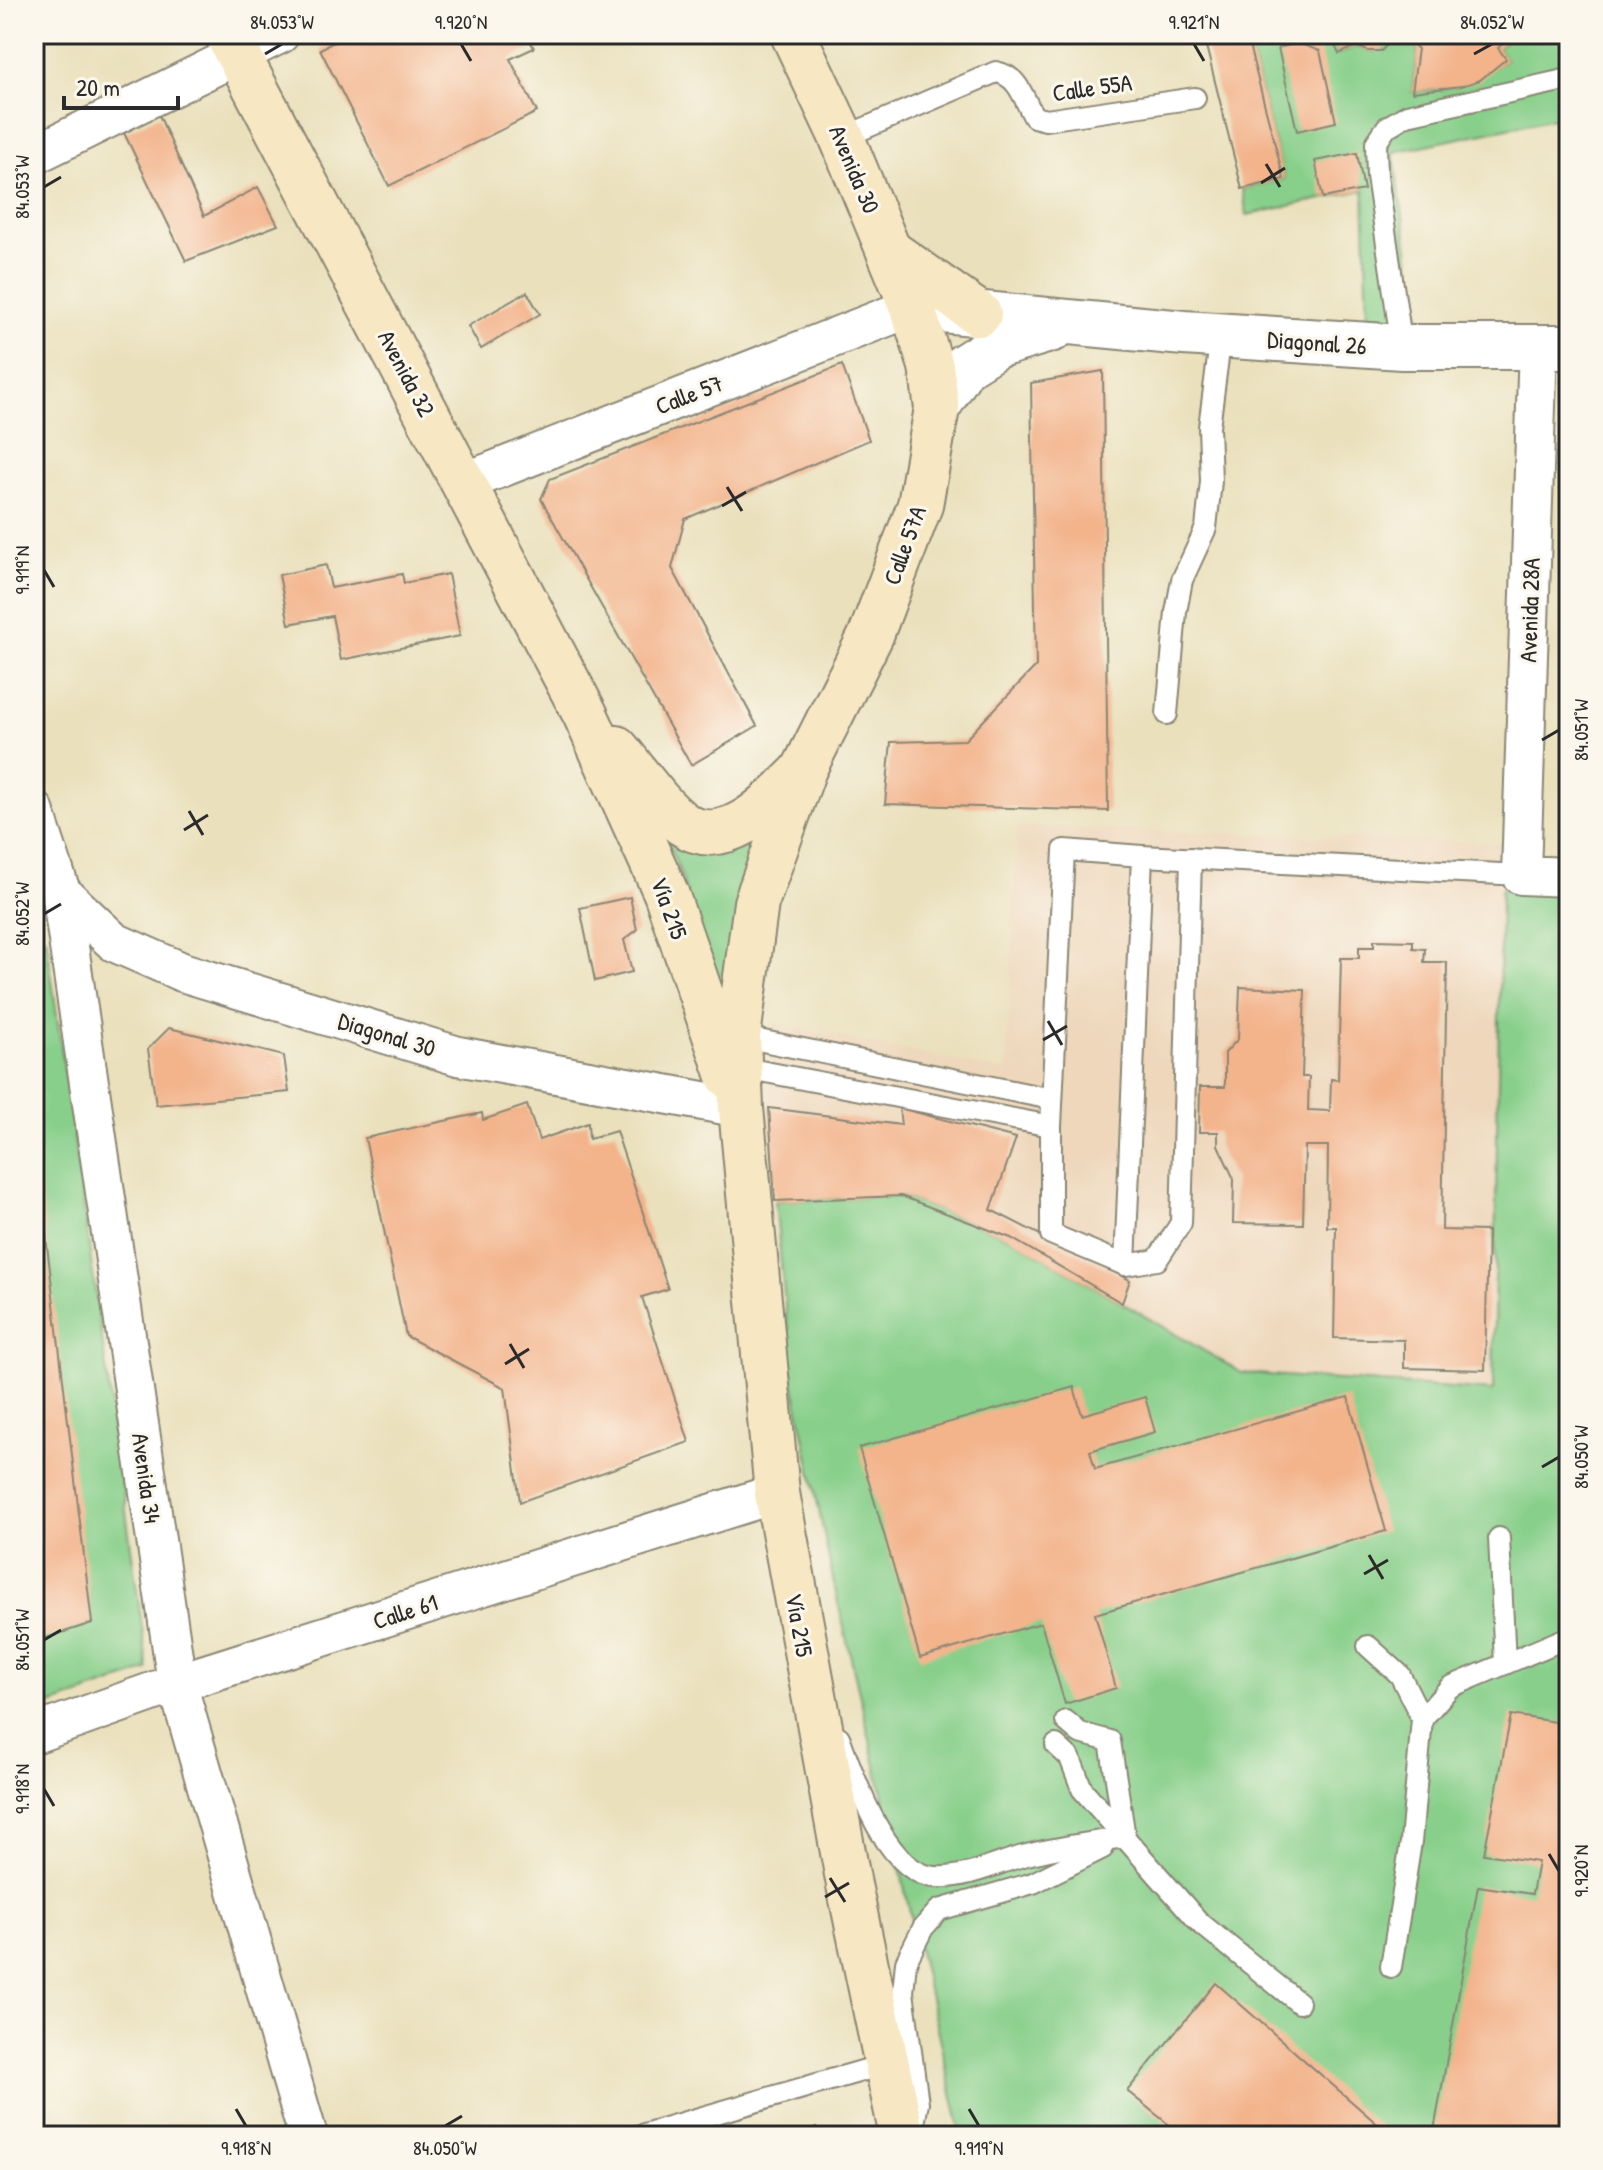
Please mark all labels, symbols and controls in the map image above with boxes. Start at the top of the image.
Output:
text: 84.053°W [250,8,315,35]
text: 9.920°N [435,8,487,35]
text: 9.921°N [1169,8,1219,35]
text: 84.052°W [1460,8,1525,35]
scale bar [64,60,178,110]
street label: Calle 55A [1050,66,1134,108]
text: 20 m [76,71,120,103]
street label: Avenida 30 [822,120,888,218]
text: 84.053°W [8,154,35,219]
street label: Diagonal 26 [1266,323,1368,361]
street label: Avenida 32 [371,324,443,422]
street label: Calle 57 [651,367,727,421]
street label: Calle 57A [875,501,933,589]
text: 9.919°N [8,546,35,594]
street label: Avenida 28A [1511,557,1547,663]
text: 84.051°W [1567,698,1594,761]
street label: Vía 215 [644,873,696,943]
text: 84.052°W [8,881,35,946]
street label: Diagonal 30 [334,1004,440,1064]
text: 84.050°W [1567,1424,1594,1489]
street label: Avenida 34 [125,1431,169,1525]
street label: Calle 61 [369,1586,441,1636]
street label: Vía 215 [779,1591,821,1659]
text: 84.051°W [8,1608,35,1671]
text: 9.918°N [8,1764,35,1814]
text: 9.920°N [1567,1845,1594,1897]
text: 9.918°N [221,2134,271,2161]
text: 84.050°W [413,2134,478,2161]
text: 9.919°N [955,2134,1003,2161]

